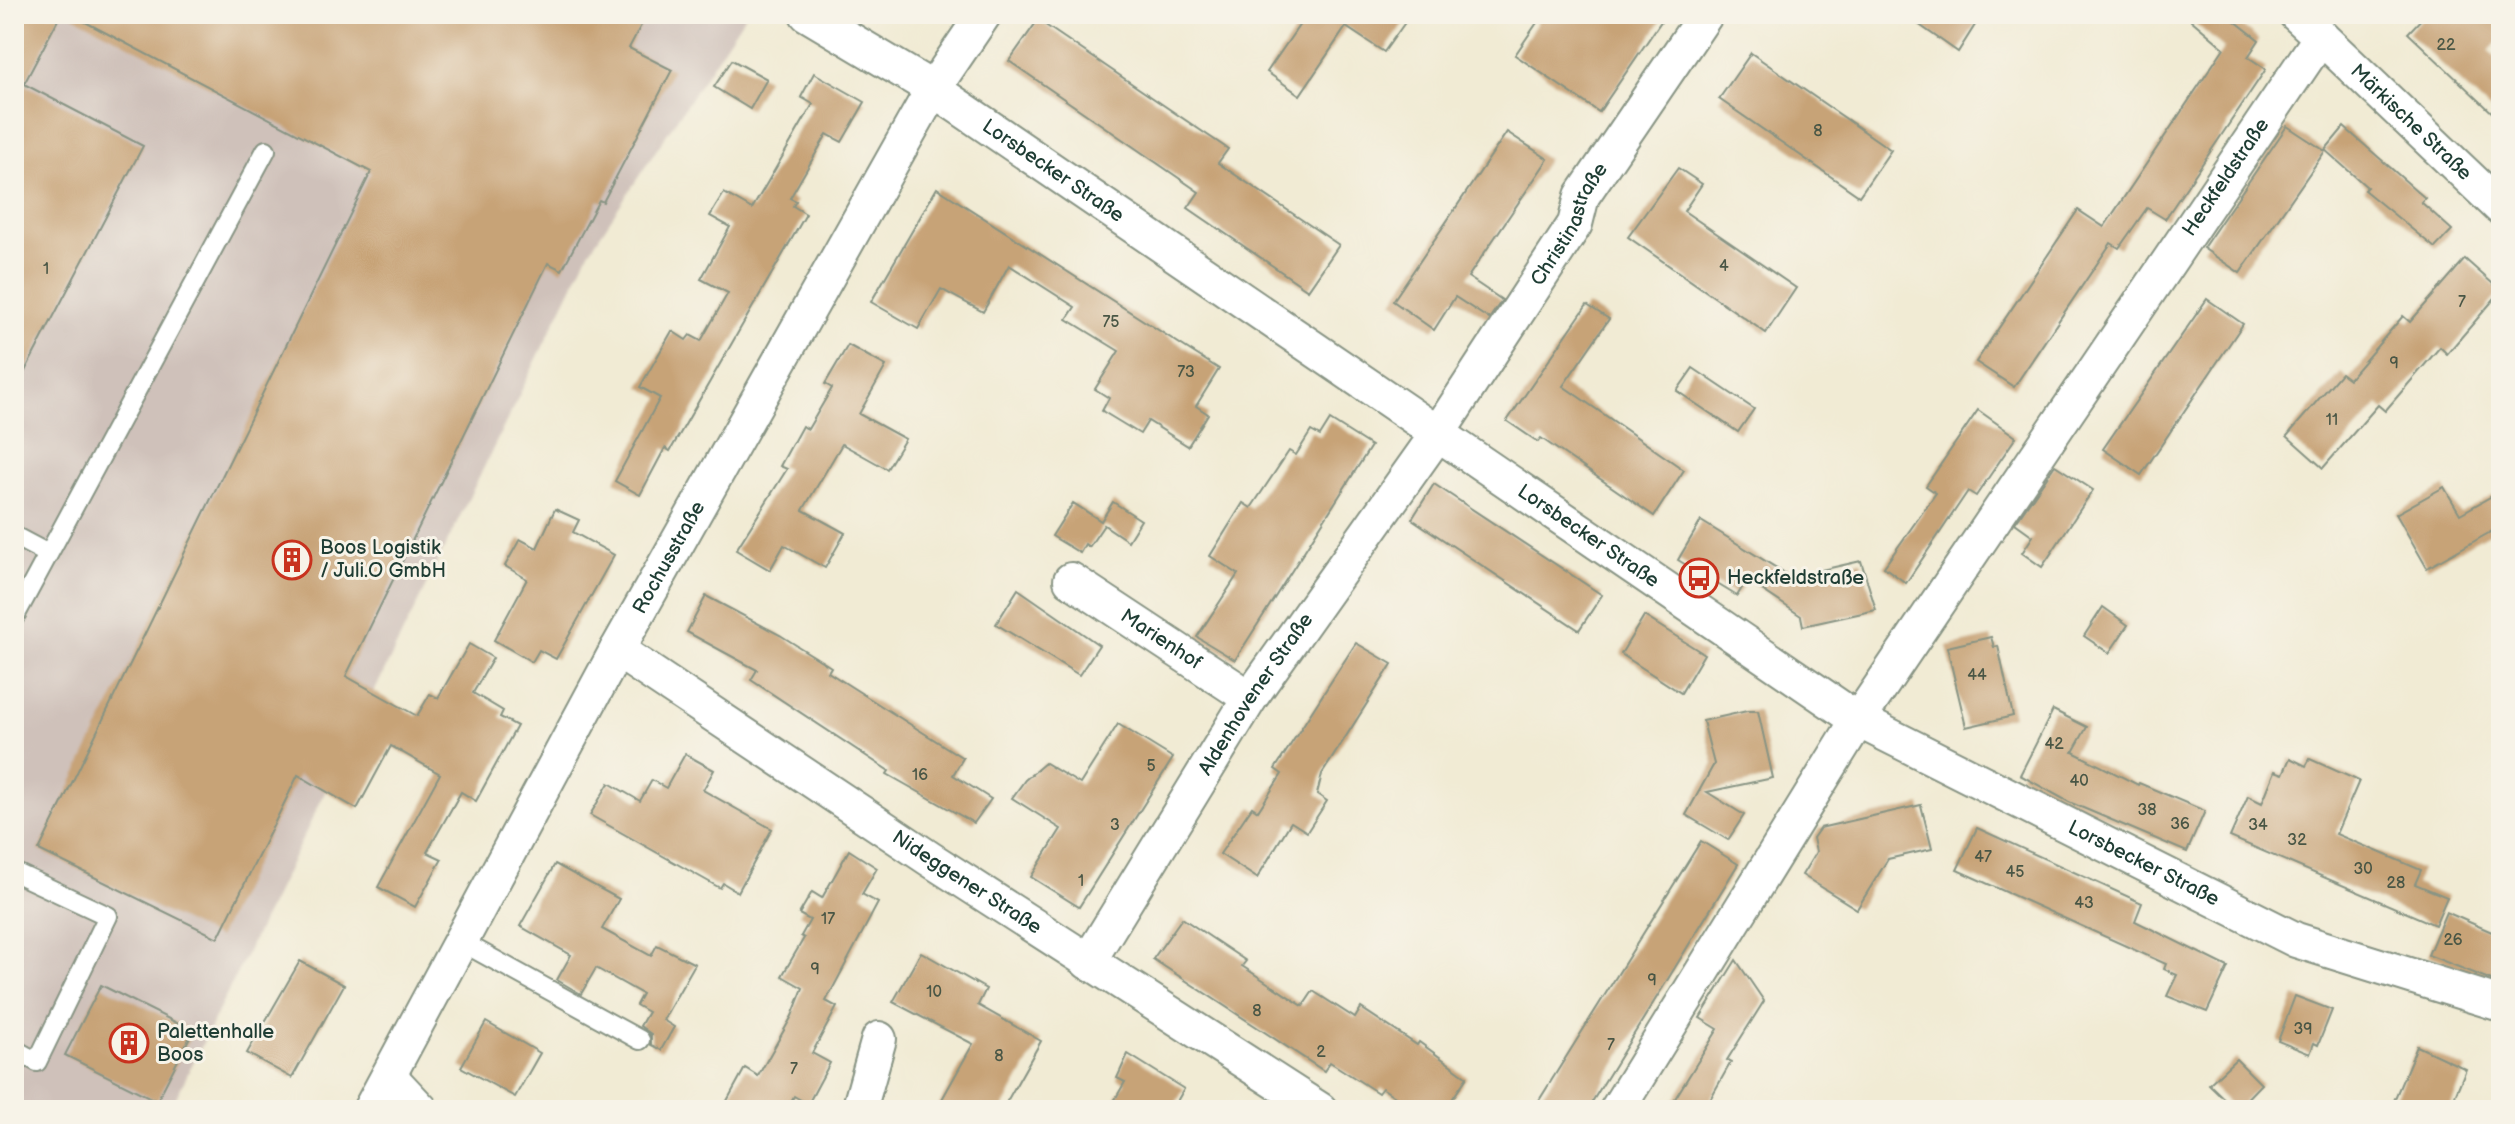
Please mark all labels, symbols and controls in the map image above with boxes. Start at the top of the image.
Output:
house number: 22 [2437,36,2456,55]
street label: Märkische Straße [2345,59,2477,186]
street label: Lorsbecker Straße [978,114,1129,228]
street label: Heckfeldstraße [2177,114,2274,241]
house number: 8 [1813,122,1823,141]
street label: Christinastraße [1526,158,1613,290]
house number: 4 [1719,257,1729,276]
house number: 1 [43,260,49,279]
house number: 7 [2458,293,2466,312]
house number: 75 [1102,313,1120,332]
house number: 9 [2389,354,2399,373]
house number: 73 [1177,363,1195,382]
house number: 11 [2326,411,2338,430]
street label: Lorsbecker Straße [1513,479,1664,593]
street label: Rochusstraße [628,497,710,618]
place label: Boos Logistik / Juli.O GmbH [320,536,446,583]
building icon: Boos Logistik / Juli.O GmbH [271,539,313,581]
bus stop icon: Heckfeldstraße [1678,557,1720,599]
place label: Heckfeldstraße [1727,566,1864,590]
street label: Marienhof [1116,604,1206,675]
street label: Aldenhovener Straße [1193,609,1318,780]
house number: 44 [1967,666,1987,685]
house number: 42 [2044,735,2064,754]
house number: 5 [1146,757,1156,776]
house number: 16 [912,766,928,785]
house number: 40 [2069,772,2089,791]
house number: 38 [2137,801,2157,820]
street label: Lorsbecker Straße [2064,815,2223,912]
house number: 36 [2170,815,2190,834]
house number: 3 [1110,816,1120,835]
house number: 34 [2248,816,2268,835]
street label: Nideggener Straße [888,825,1046,940]
house number: 32 [2287,831,2307,850]
house number: 47 [1974,848,1992,867]
house number: 30 [2353,860,2373,879]
house number: 45 [2006,863,2024,882]
house number: 1 [1078,872,1084,891]
house number: 28 [2387,874,2405,893]
house number: 43 [2074,894,2094,913]
house number: 17 [821,910,835,929]
house number: 26 [2443,931,2463,950]
house number: 9 [810,960,820,979]
house number: 9 [1647,971,1657,990]
house number: 10 [926,983,942,1002]
house number: 8 [1252,1002,1262,1021]
place label: Palettenhalle Boos [157,1020,274,1067]
house number: 39 [2293,1020,2313,1039]
building icon: Palettenhalle Boos [108,1022,150,1064]
house number: 7 [1607,1036,1615,1055]
house number: 2 [1316,1043,1326,1062]
house number: 8 [994,1047,1004,1066]
house number: 7 [790,1060,798,1079]

